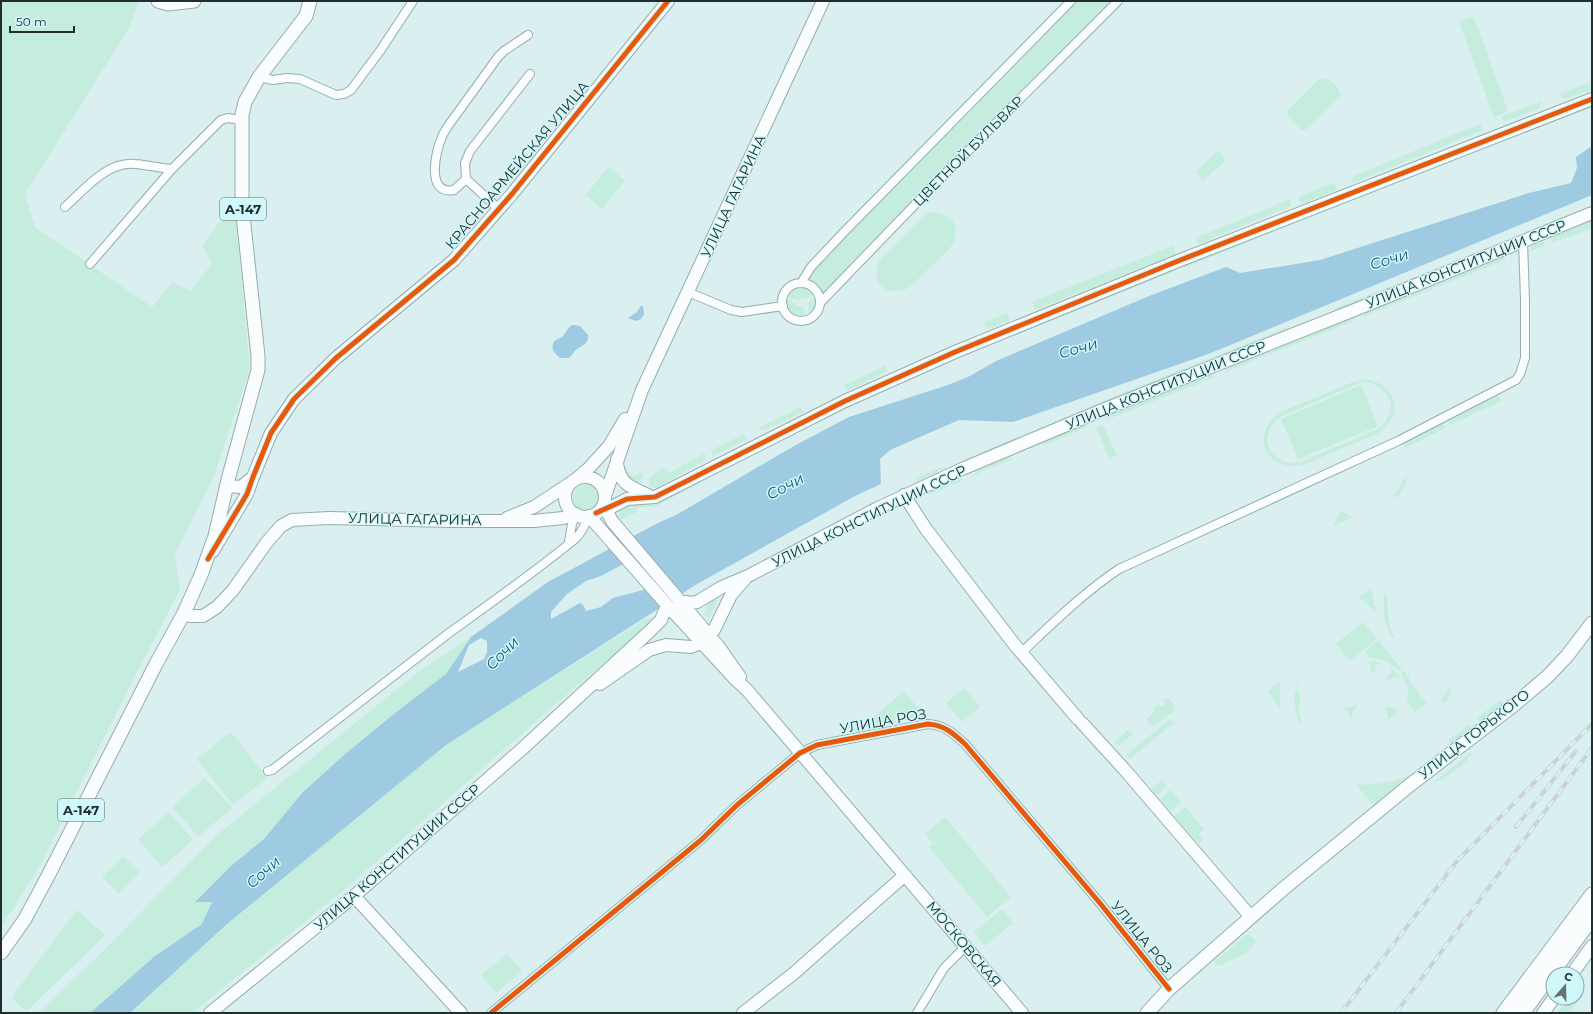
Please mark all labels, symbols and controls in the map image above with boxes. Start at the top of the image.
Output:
scale bar [10,8,74,34]
text: 50 m [16,14,47,29]
street label: КРАСНОАРМЕЙСКАЯ УЛИЦА [441,77,593,253]
street label: ЦВЕТНОЙ БУЛЬВАР [909,92,1027,210]
street label: УЛИЦА ГАГАРИНА [697,131,770,260]
road number: А-147 [220,198,266,220]
street label: УЛИЦА КОНСТИТУЦИИ СССР [1363,215,1569,312]
water label: Сочи [1367,244,1411,274]
water label: Сочи [1056,333,1100,363]
street label: УЛИЦА КОНСТИТУЦИИ СССР [1063,336,1269,433]
street label: УЛИЦА КОНСТИТУЦИИ СССР [769,461,969,571]
water label: Сочи [763,468,807,504]
street label: УЛИЦА ГАГАРИНА [348,509,483,529]
water label: Сочи [481,632,523,674]
street label: УЛИЦА ГОРЬКОГО [1415,685,1533,783]
street label: УЛИЦА РОЗ [838,705,928,737]
street label: УЛИЦА КОНСТИТУЦИИ СССР [310,780,484,934]
road number: А-147 [58,799,104,821]
water label: Сочи [242,852,284,892]
street label: МОСКОВСКАЯ [923,897,1005,991]
street label: УЛИЦА РОЗ [1107,897,1177,977]
north arrow [1545,966,1585,1006]
text: С [1562,969,1575,985]

